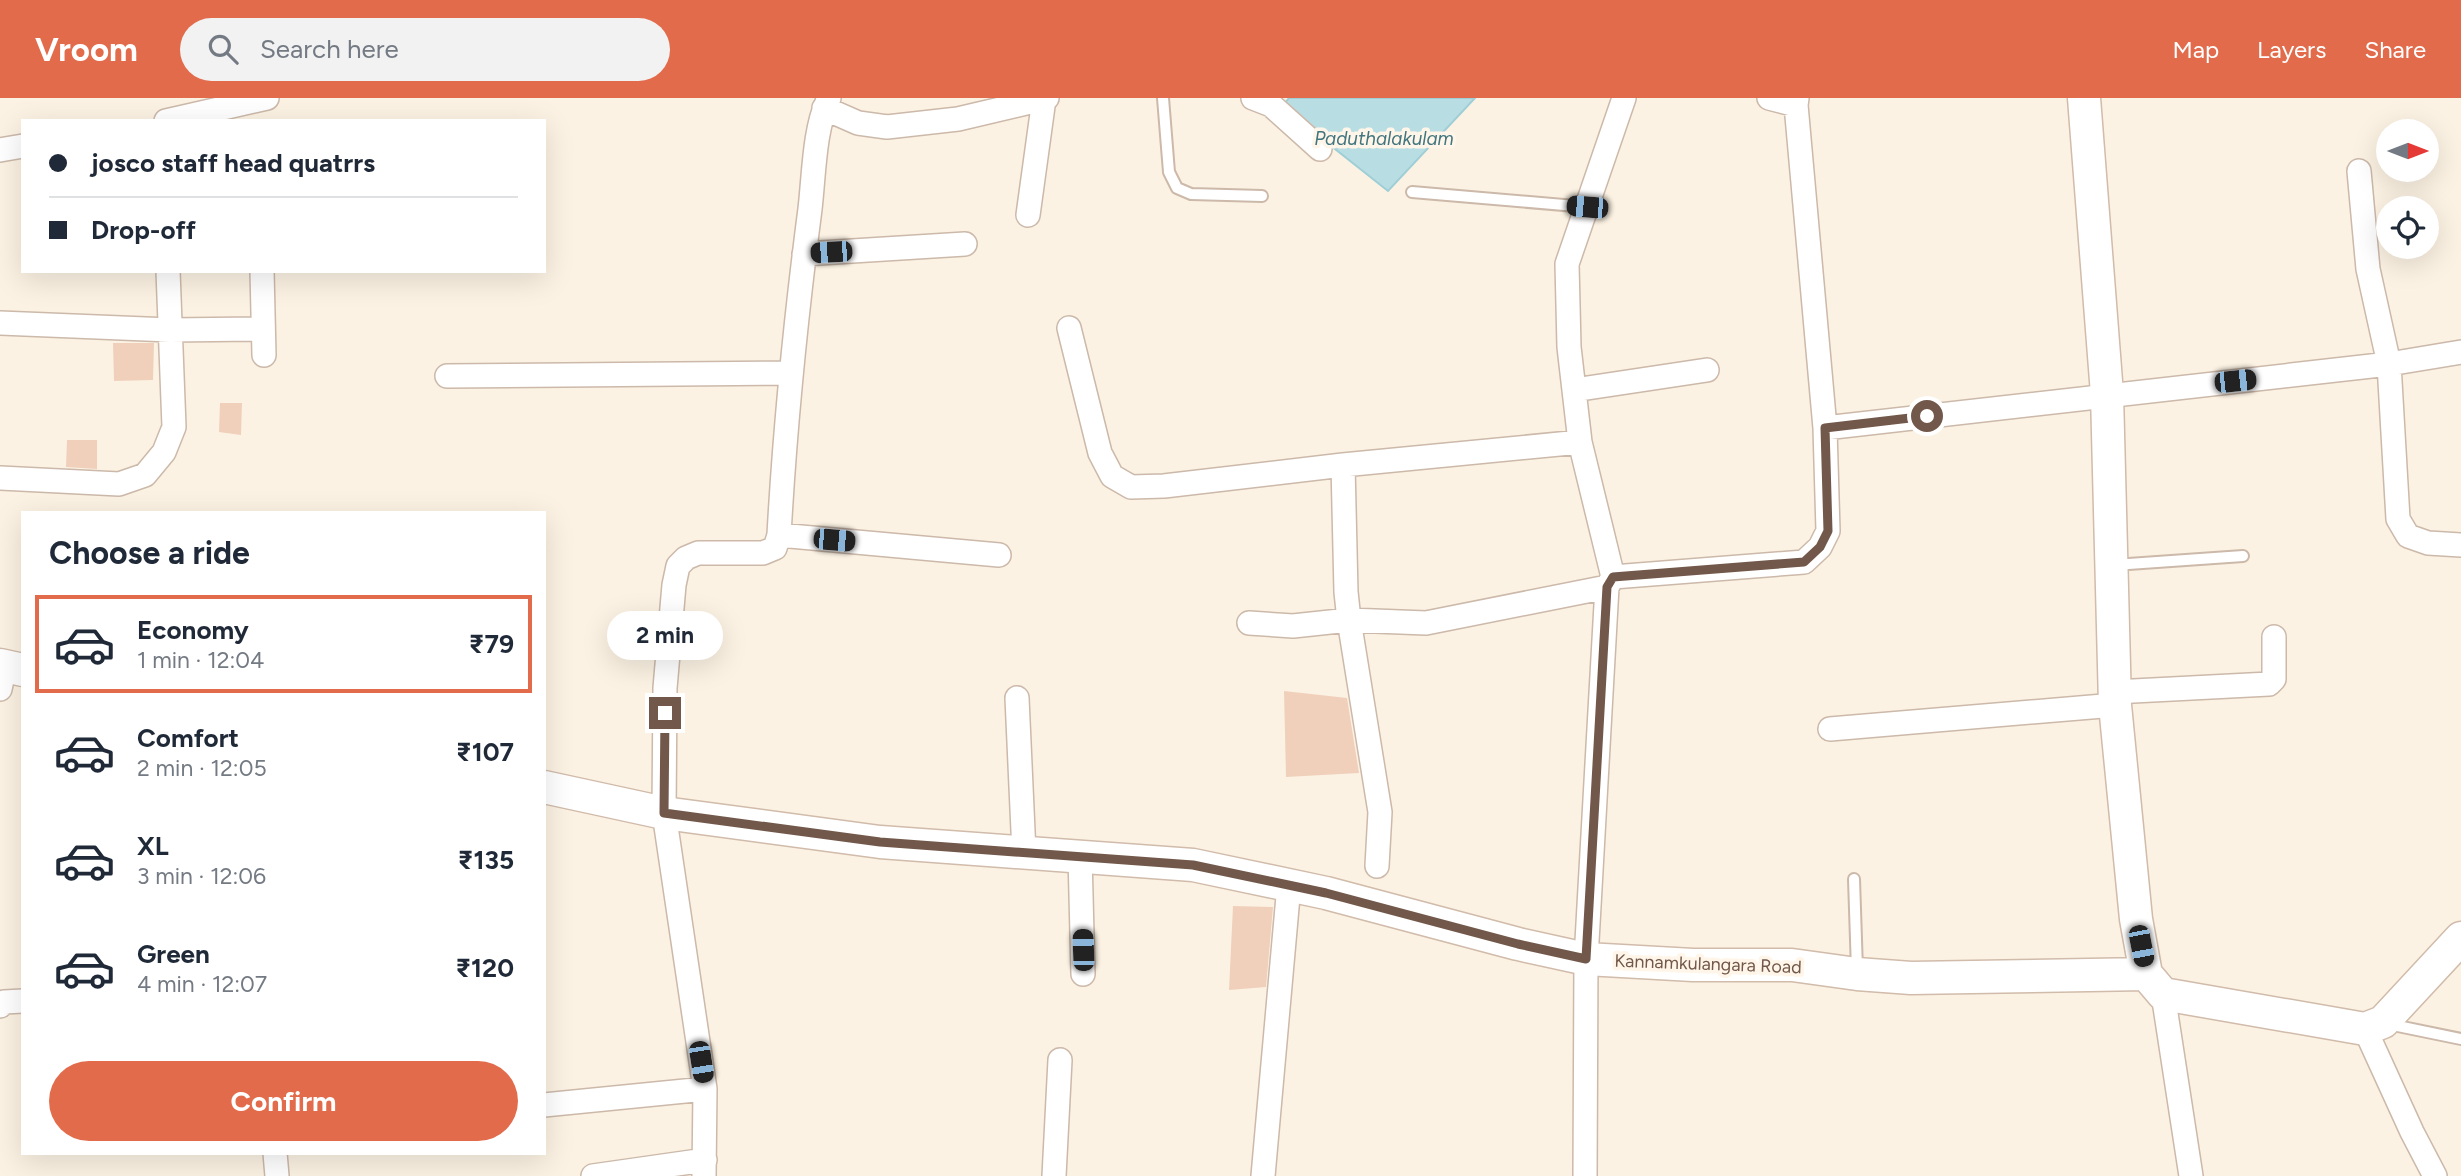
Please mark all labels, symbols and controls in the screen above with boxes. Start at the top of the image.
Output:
search box [180,18,670,81]
text: Vroom [35,30,138,69]
icon: search [204,30,242,68]
text: Search here [260,33,399,65]
text: Map [2172,35,2219,64]
text: Layers [2257,35,2326,64]
text: Share [2364,35,2426,64]
north arrow [2376,119,2440,182]
map controls [2376,119,2439,259]
water label: Paduthalakulam [1314,127,1454,150]
text: josco staff head quatrrs [91,147,375,179]
car [1566,195,1609,219]
button: locate [2376,196,2439,259]
text: Drop-off [91,214,196,246]
car [810,240,853,264]
car [2214,368,2257,394]
route start [1911,400,1943,432]
car [813,528,856,552]
text: Choose a ride [49,534,250,572]
callout: 2 min [607,612,723,660]
icon: car [53,613,116,676]
text: Economy [137,614,249,646]
text: 2 min [636,621,694,649]
text: ₹79 [469,628,514,660]
text: 1 min · 12:04 [137,646,264,674]
route end [649,697,681,729]
icon: car [53,721,116,784]
text: Comfort [137,722,239,754]
text: ₹107 [456,736,514,768]
text: 2 min · 12:05 [137,754,267,782]
icon: car [53,829,116,892]
text: XL [137,830,169,862]
text: ₹135 [458,844,514,876]
text: 3 min · 12:06 [137,862,266,890]
car [2127,923,2156,969]
car [1072,929,1095,971]
icon: car [53,937,116,1000]
text: Green [137,938,210,970]
street label: Kannamkulangara Road [1614,950,1802,978]
text: ₹120 [456,952,514,984]
text: 4 min · 12:07 [137,970,267,998]
car [688,1040,715,1084]
button: Confirm [49,1061,518,1141]

